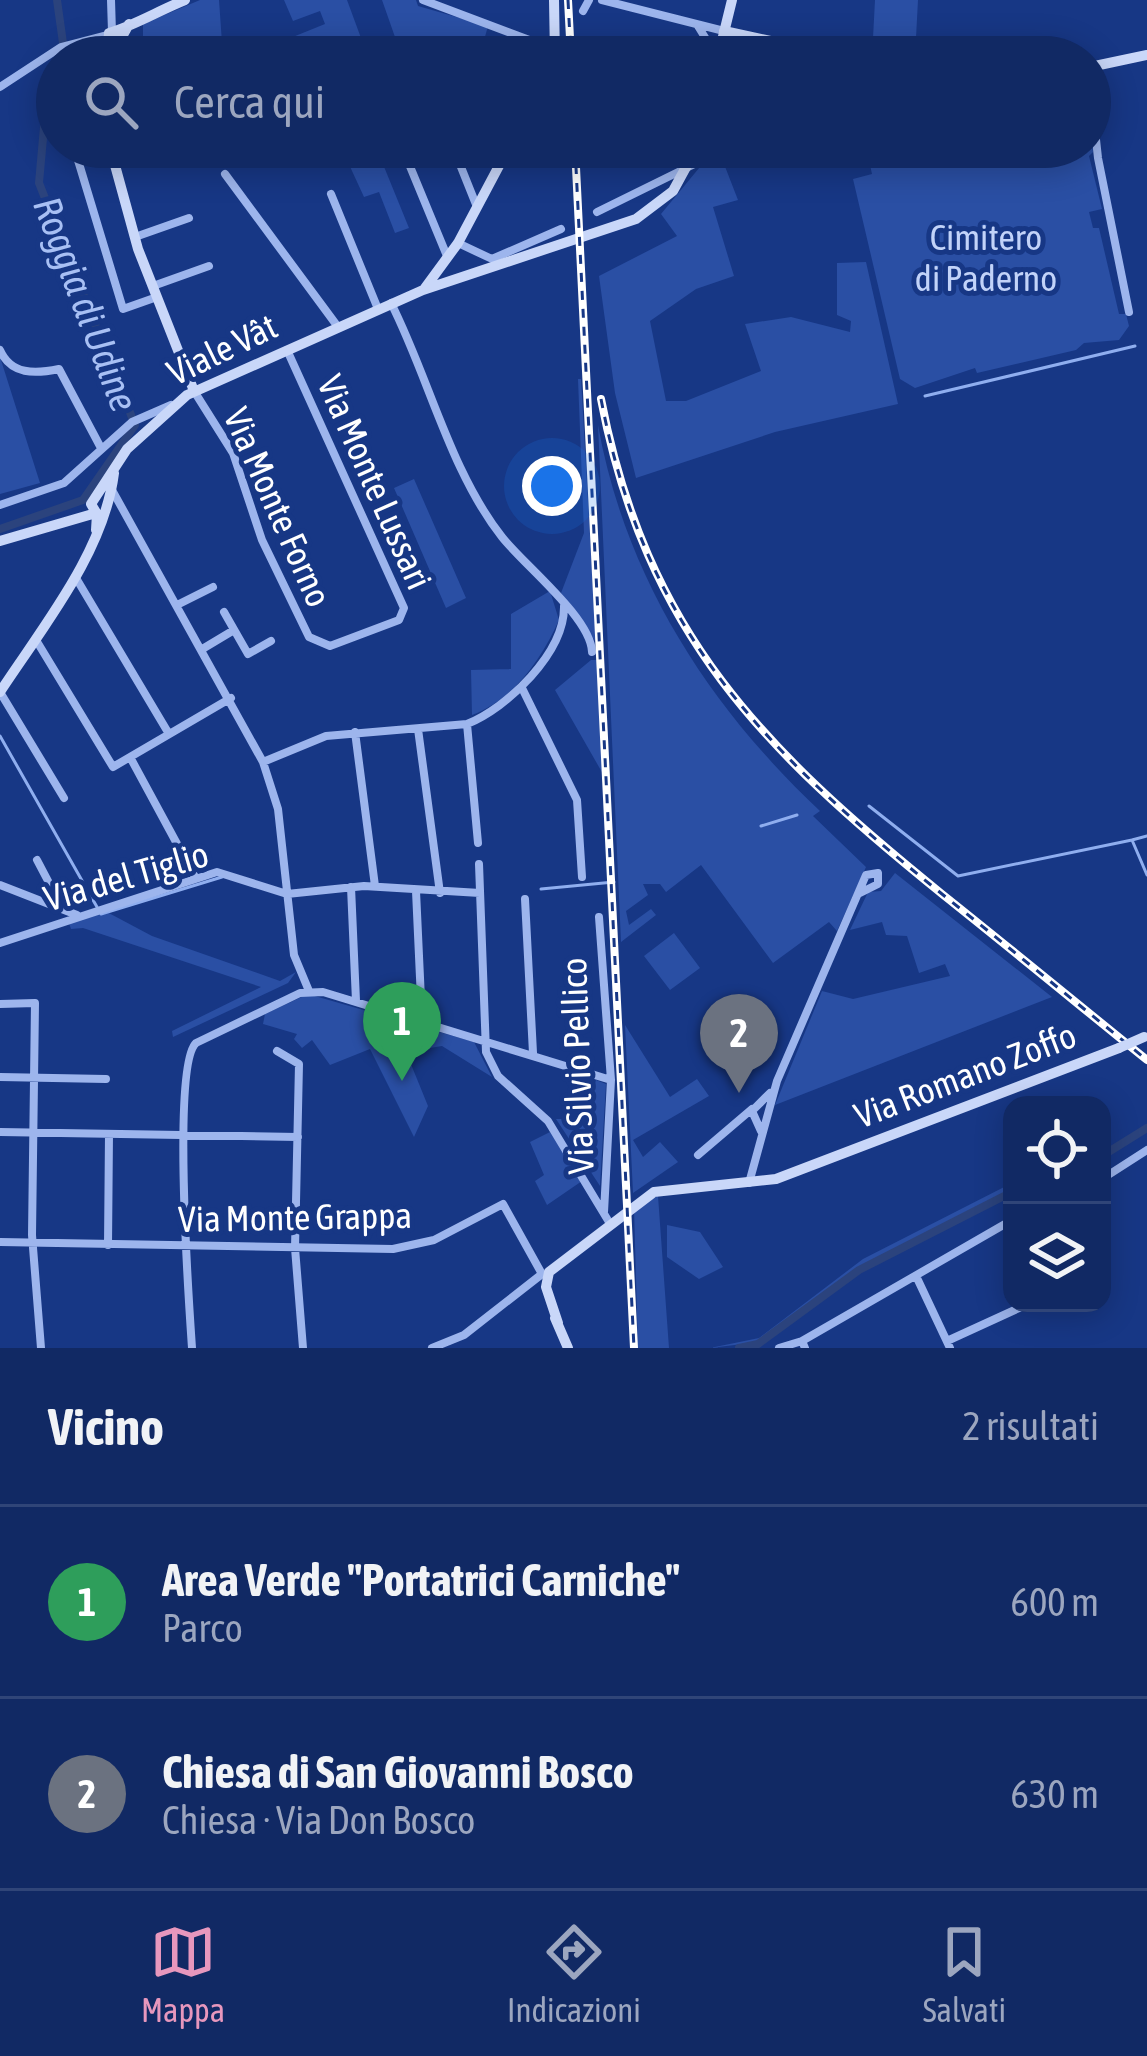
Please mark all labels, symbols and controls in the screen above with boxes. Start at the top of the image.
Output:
search box [36,36,1111,168]
icon: search [78,69,144,135]
text: Cerca qui [174,76,325,128]
water label: Roggia di Udine [25,191,147,417]
park label: Cimitero di Paderno [915,216,1057,299]
street label: Viale Vât [160,305,284,393]
street label: Via Monte Lussari [309,369,441,595]
street label: Via Monte Forno [215,401,341,613]
your location [522,456,582,516]
street label: Via del Tiglio [39,833,213,919]
street label: Via Silvio Pellico [552,957,602,1175]
pin: 1 [363,982,441,1081]
pin: 2 [700,994,778,1093]
street label: Via Romano Zoffo [848,1013,1082,1137]
map controls [1003,1096,1111,1312]
button: locate [1003,1096,1111,1204]
street label: Via Monte Grappa [178,1194,412,1240]
button: layers [1003,1204,1111,1312]
text: Vicino [48,1397,164,1456]
text: 2 risultati [962,1404,1099,1448]
text: Area Verde "Portatrici Carniche" [162,1554,680,1606]
text: 1 [78,1580,96,1624]
text: 600 m [1011,1580,1099,1624]
text: Parco [162,1606,243,1650]
text: Chiesa di San Giovanni Bosco [162,1746,634,1798]
text: 2 [78,1772,96,1816]
text: 630 m [1011,1772,1099,1816]
text: Chiesa · Via Don Bosco [162,1798,475,1842]
tab: Mappa [141,1919,225,2029]
tab: Indicazioni [507,1919,641,2029]
tab: Salvati [923,1919,1006,2029]

